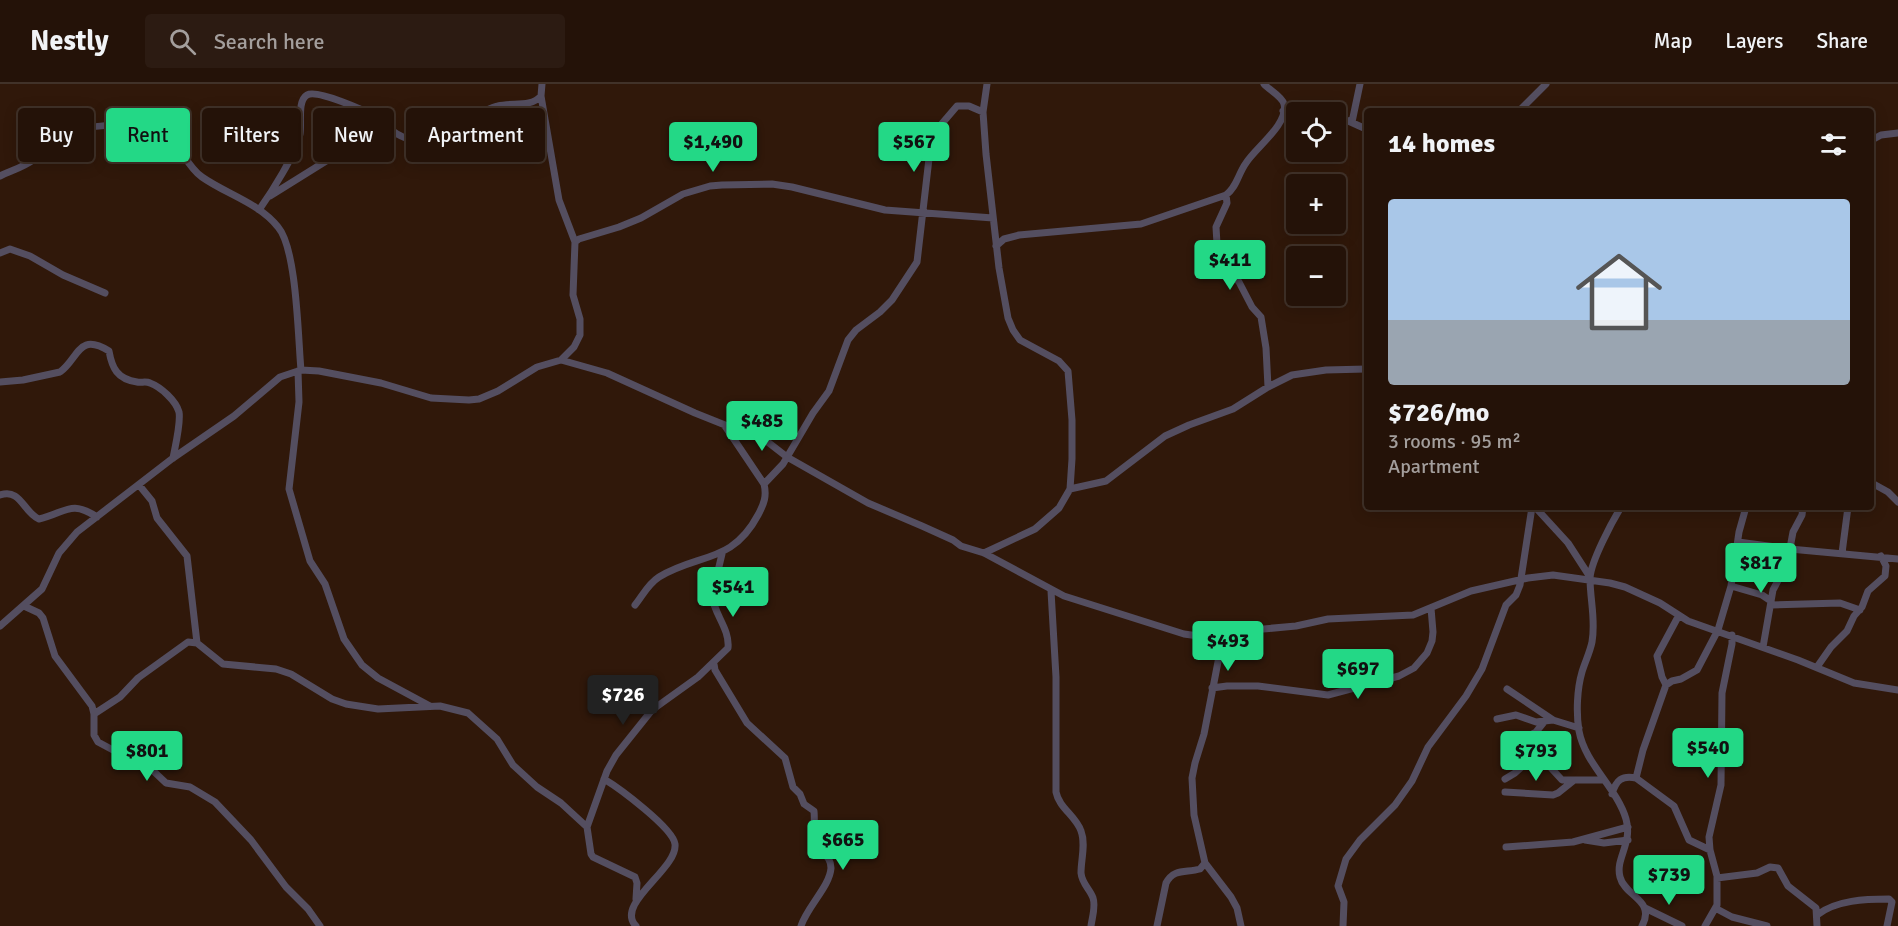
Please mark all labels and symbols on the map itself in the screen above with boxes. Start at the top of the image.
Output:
pin: $1,490 [664,122,762,173]
pin: $567 [878,122,950,173]
pin: $411 [1194,240,1266,291]
pin: $485 [726,401,798,452]
pin: $817 [1725,543,1797,594]
pin: $541 [697,567,769,618]
pin: $493 [1192,621,1264,672]
pin: $697 [1322,649,1394,700]
pin: $726 [587,675,659,726]
pin: $540 [1672,728,1744,779]
pin: $801 [111,731,183,782]
pin: $793 [1500,731,1572,782]
pin: $665 [807,820,879,871]
pin: $739 [1633,855,1705,906]

